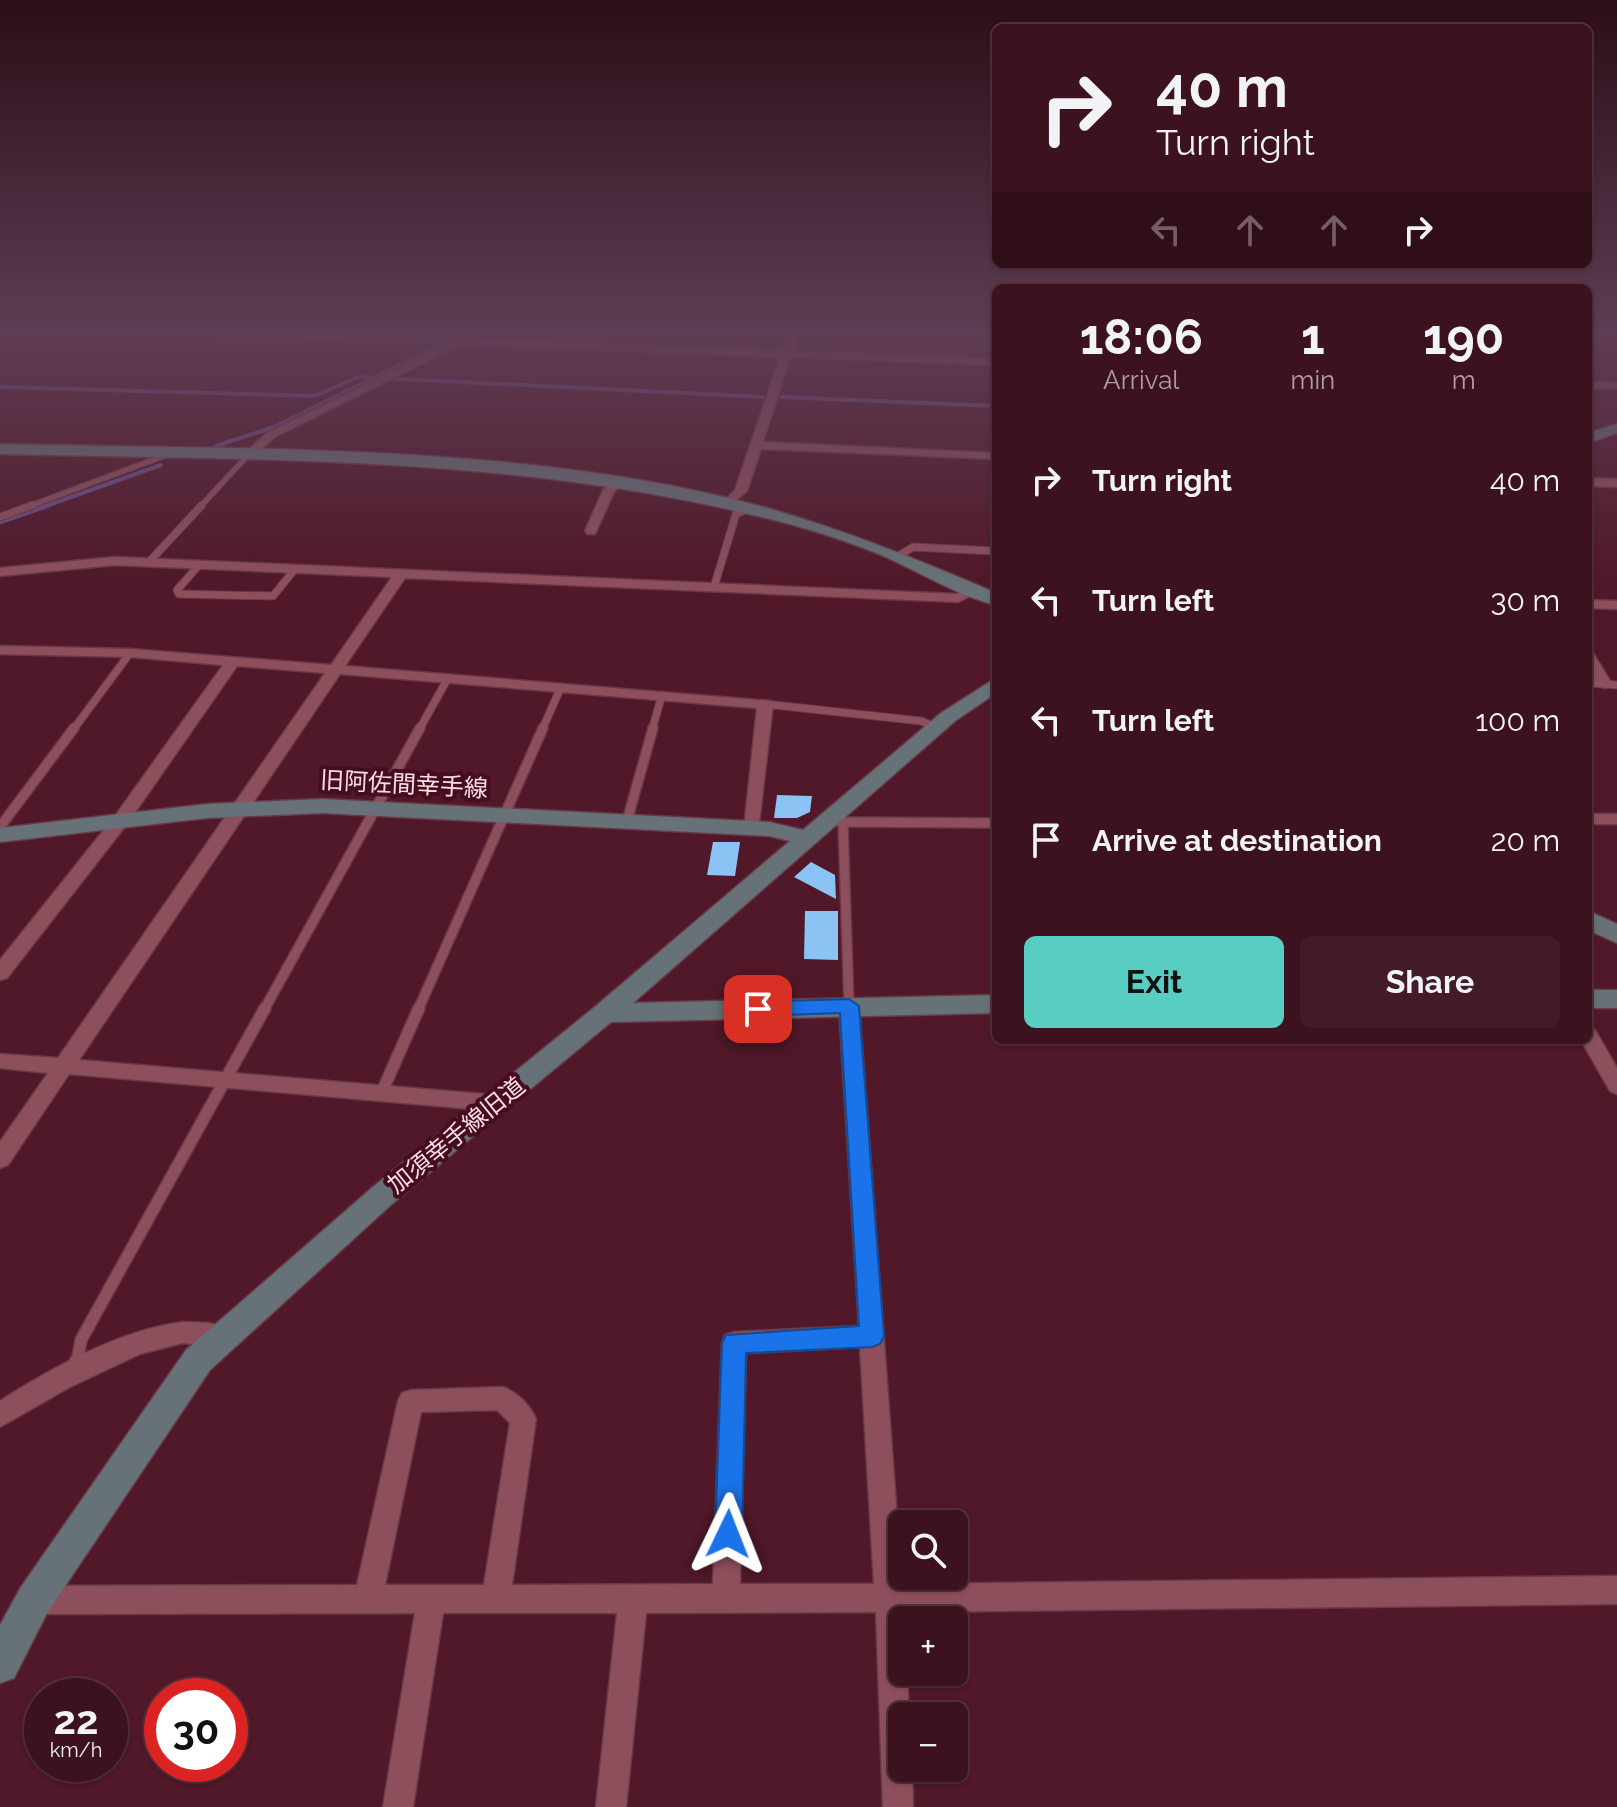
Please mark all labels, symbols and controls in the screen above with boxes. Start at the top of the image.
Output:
text: 40 m [1156,54,1288,120]
icon: right [1024,56,1128,160]
text: Turn right [1156,121,1315,163]
icon: left [1144,208,1188,252]
icon: ahead [1228,208,1272,252]
icon: ahead [1312,208,1356,252]
icon: right [1396,208,1440,252]
text: 18:06 [1080,309,1203,365]
text: 1 [1301,309,1325,365]
text: 190 [1423,309,1504,365]
text: Arrival [1103,365,1179,395]
text: min [1290,365,1335,395]
text: m [1452,365,1476,395]
icon: right [1024,458,1068,502]
text: Turn right [1092,463,1232,498]
text: 40 m [1490,463,1560,498]
icon: left [1024,578,1068,622]
text: Turn left [1092,583,1214,618]
text: 30 m [1490,583,1560,618]
icon: left [1024,698,1068,742]
text: Turn left [1092,703,1214,738]
text: 100 m [1475,703,1560,738]
street label: 旧阿佐間幸手線 [319,765,489,803]
icon: arrive [1024,818,1068,862]
text: Arrive at destination [1092,823,1382,858]
text: 20 m [1491,823,1560,858]
button: Exit [1024,936,1284,1028]
button: Share [1300,936,1560,1028]
pin [724,975,792,1043]
icon: arrive [736,987,780,1031]
street label: 加須幸手線旧道 [382,1071,530,1199]
position arrow [686,1492,770,1576]
map controls [888,1510,968,1782]
button: search [888,1510,968,1590]
button: + [888,1606,968,1686]
speed limit sign: 30 [144,1678,248,1782]
text: 22 [53,1696,99,1743]
button: − [888,1702,968,1782]
text: km/h [50,1738,102,1762]

